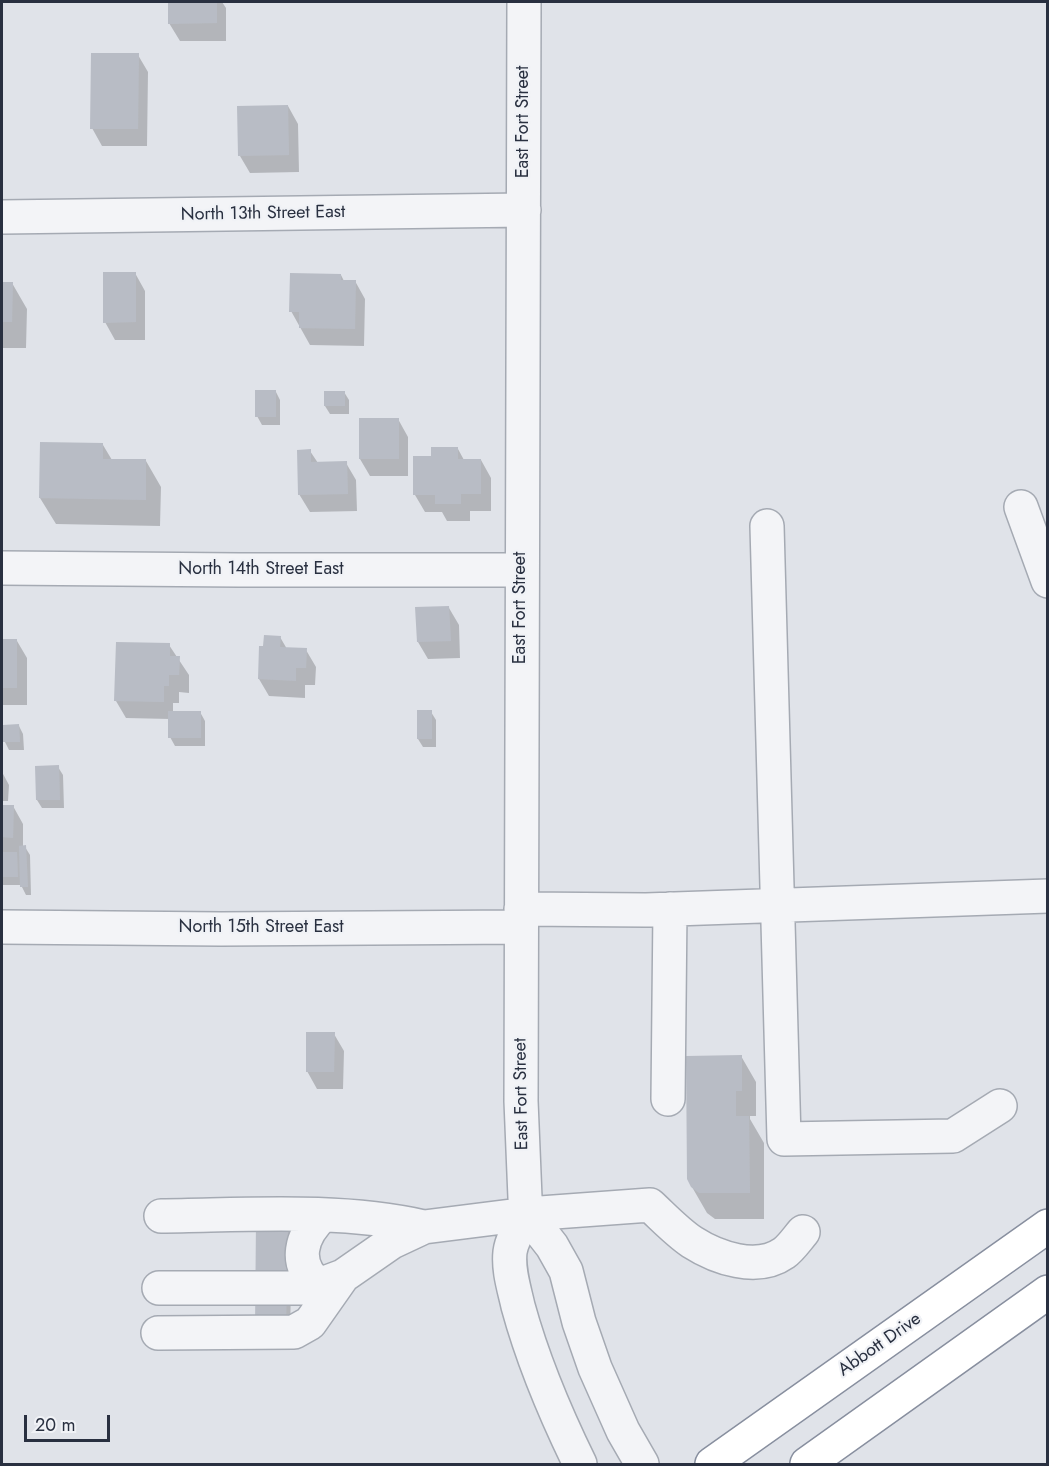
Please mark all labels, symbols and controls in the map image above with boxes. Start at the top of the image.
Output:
street label: East Fort Street [513,66,535,178]
street label: North 13th Street East [180,202,346,226]
street label: East Fort Street [510,552,532,664]
street label: North 14th Street East [178,559,344,581]
street label: North 15th Street East [178,917,344,939]
street label: East Fort Street [510,1037,534,1151]
street label: Abbott Drive [834,1309,926,1381]
scale bar [27,1403,112,1441]
text: 20 m [35,1412,75,1438]

